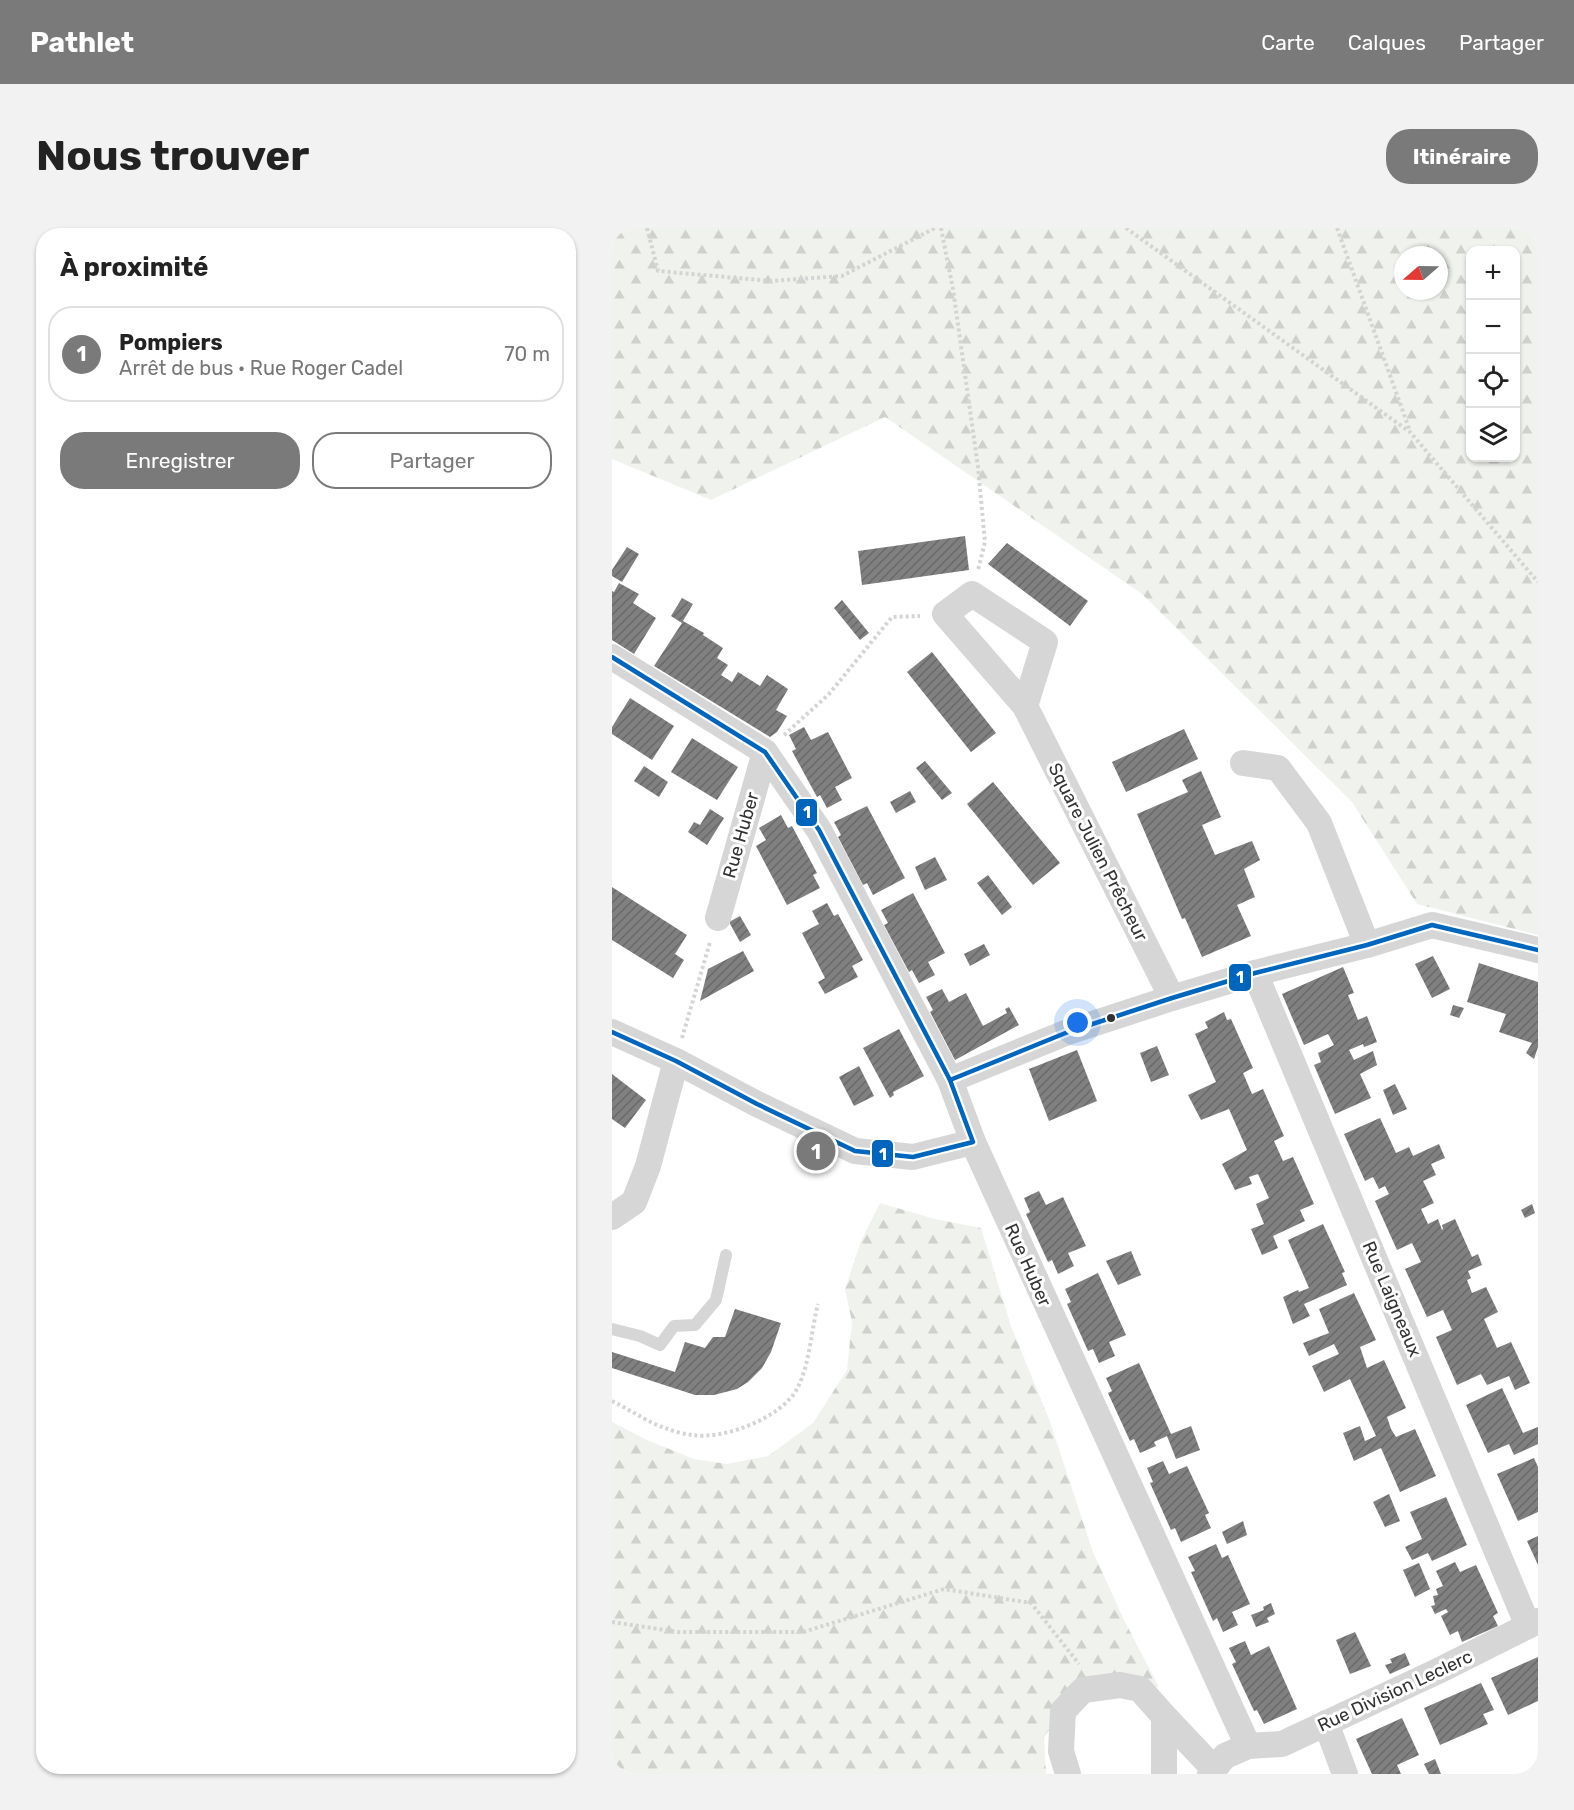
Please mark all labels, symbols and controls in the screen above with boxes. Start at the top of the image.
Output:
text: Pathlet [30,26,134,59]
text: Carte [1261,30,1315,55]
text: Calques [1348,30,1426,55]
text: Partager [1459,30,1544,55]
button: Itinéraire [1386,129,1538,184]
text: Nous trouver [36,131,309,181]
north arrow [1394,246,1448,300]
map controls [1466,246,1520,462]
button: + [1466,246,1520,300]
text: À proximité [60,252,209,283]
button: − [1466,300,1520,354]
text: Pompiers [119,329,223,356]
text: 1 [77,342,86,366]
text: 70 m [504,342,550,366]
button: locate [1466,354,1520,408]
text: Arrêt de bus · Rue Roger Cadel [119,356,403,380]
button: layers [1466,408,1520,462]
button: Enregistrer [60,432,300,489]
button: Partager [312,432,552,489]
street label: Square Julien Prêcheur [1043,759,1153,945]
street label: Rue Huber [718,789,764,881]
line badge: 1 [795,798,818,827]
text: 1 [803,803,811,822]
line badge: 1 [1228,963,1252,992]
text: 1 [1236,968,1244,987]
your location [1063,1008,1092,1037]
unlabelled marker [1105,1012,1117,1024]
pin: 1 [796,1128,836,1174]
line badge: 1 [871,1139,894,1168]
text: 1 [879,1145,887,1164]
street label: Rue Huber [1000,1220,1056,1310]
street label: Rue Laigneaux [1358,1238,1426,1361]
street label: Rue Division Leclerc [1314,1645,1476,1737]

